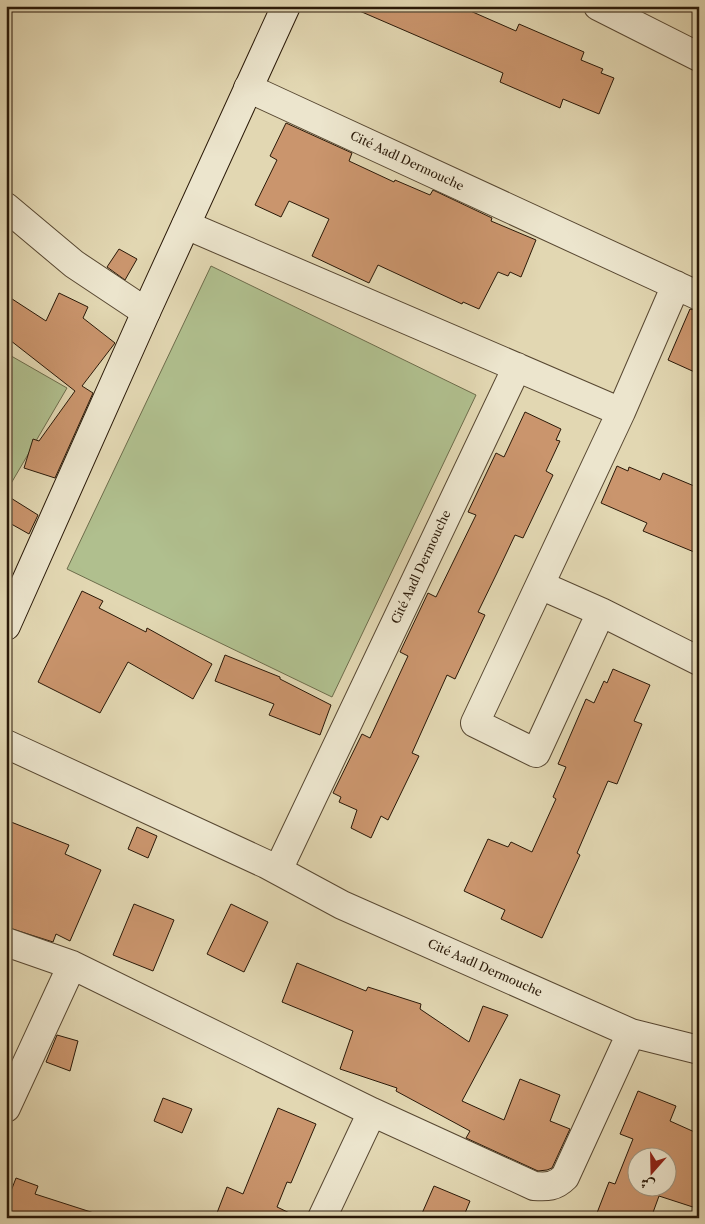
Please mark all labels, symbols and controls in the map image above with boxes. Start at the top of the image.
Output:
street label: Cité Aadl Dermouche [348,128,467,194]
street label: Cité Aadl Dermouche [388,507,454,626]
street label: Cité Aadl Dermouche [426,936,545,1000]
north arrow [628,1146,678,1196]
text: ش [638,1173,657,1195]

